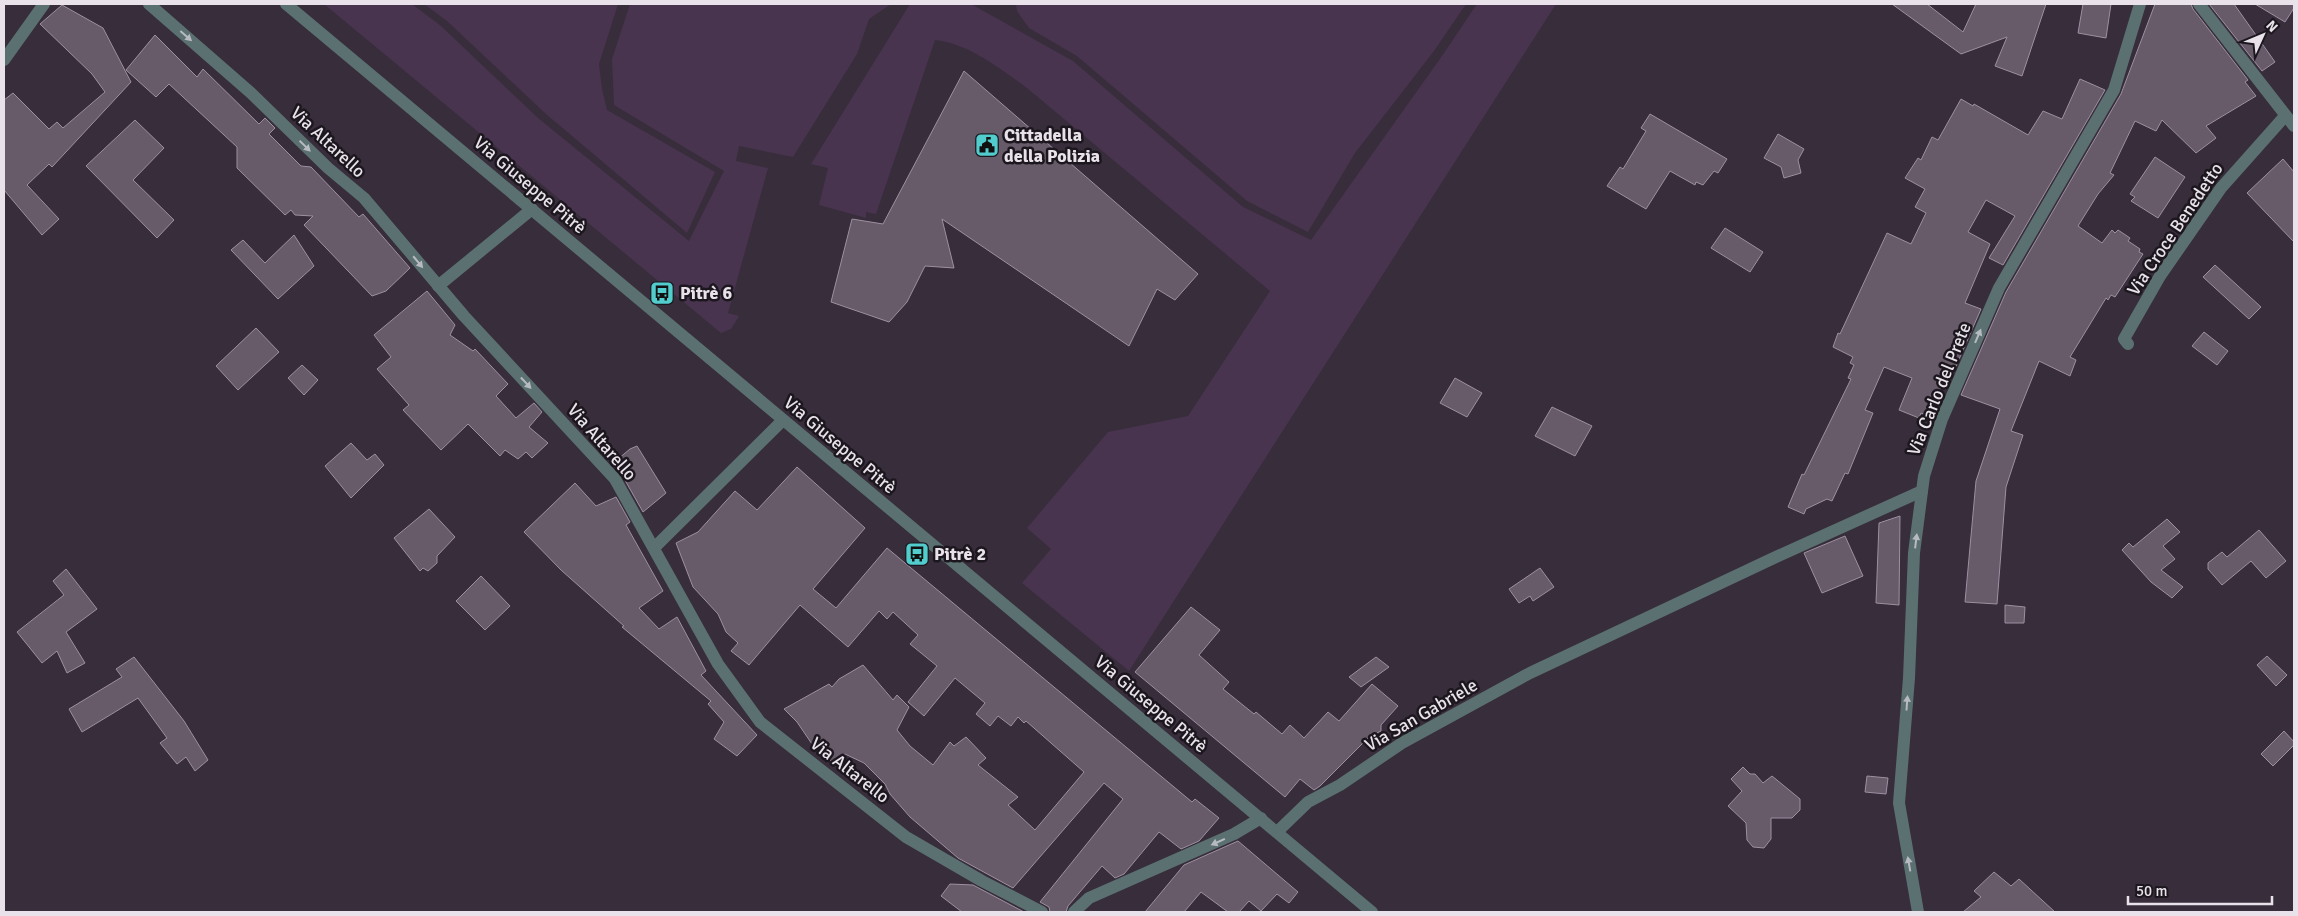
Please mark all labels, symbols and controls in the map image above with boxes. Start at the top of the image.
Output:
north arrow [2238,10,2288,60]
text: N [2262,17,2281,36]
one-way arrow [179,30,191,42]
street label: Via Altarello [286,102,370,182]
place label: Cittadella della Polizia [1004,124,1100,167]
street label: Via Giuseppe Pitrè [469,132,591,238]
public building icon: Cittadella della Polizia [974,132,1000,158]
one-way arrow [299,140,311,152]
street label: Via Croce Benedetto [2122,158,2228,300]
one-way arrow [412,256,423,268]
bus stop icon: Pitrè 6 [649,280,675,306]
place label: Pitrè 6 [680,282,732,304]
street label: Via Carlo del Prete [1902,319,1976,459]
one-way arrow [1974,329,1982,343]
one-way arrow [520,377,532,389]
street label: Via Giuseppe Pitrè [779,392,901,498]
street label: Via Altarello [563,399,641,485]
one-way arrow [1912,532,1920,548]
bus stop icon: Pitrè 2 [904,541,930,567]
place label: Pitrè 2 [934,543,986,565]
street label: Via Giuseppe Pitrè [1090,651,1212,757]
street label: Via San Gabriele [1361,674,1481,756]
one-way arrow [1903,695,1911,711]
street label: Via Altarello [806,732,894,808]
one-way arrow [1211,838,1225,846]
one-way arrow [1905,856,1913,872]
scale bar [2128,874,2272,906]
text: 50 m [2136,882,2167,900]

